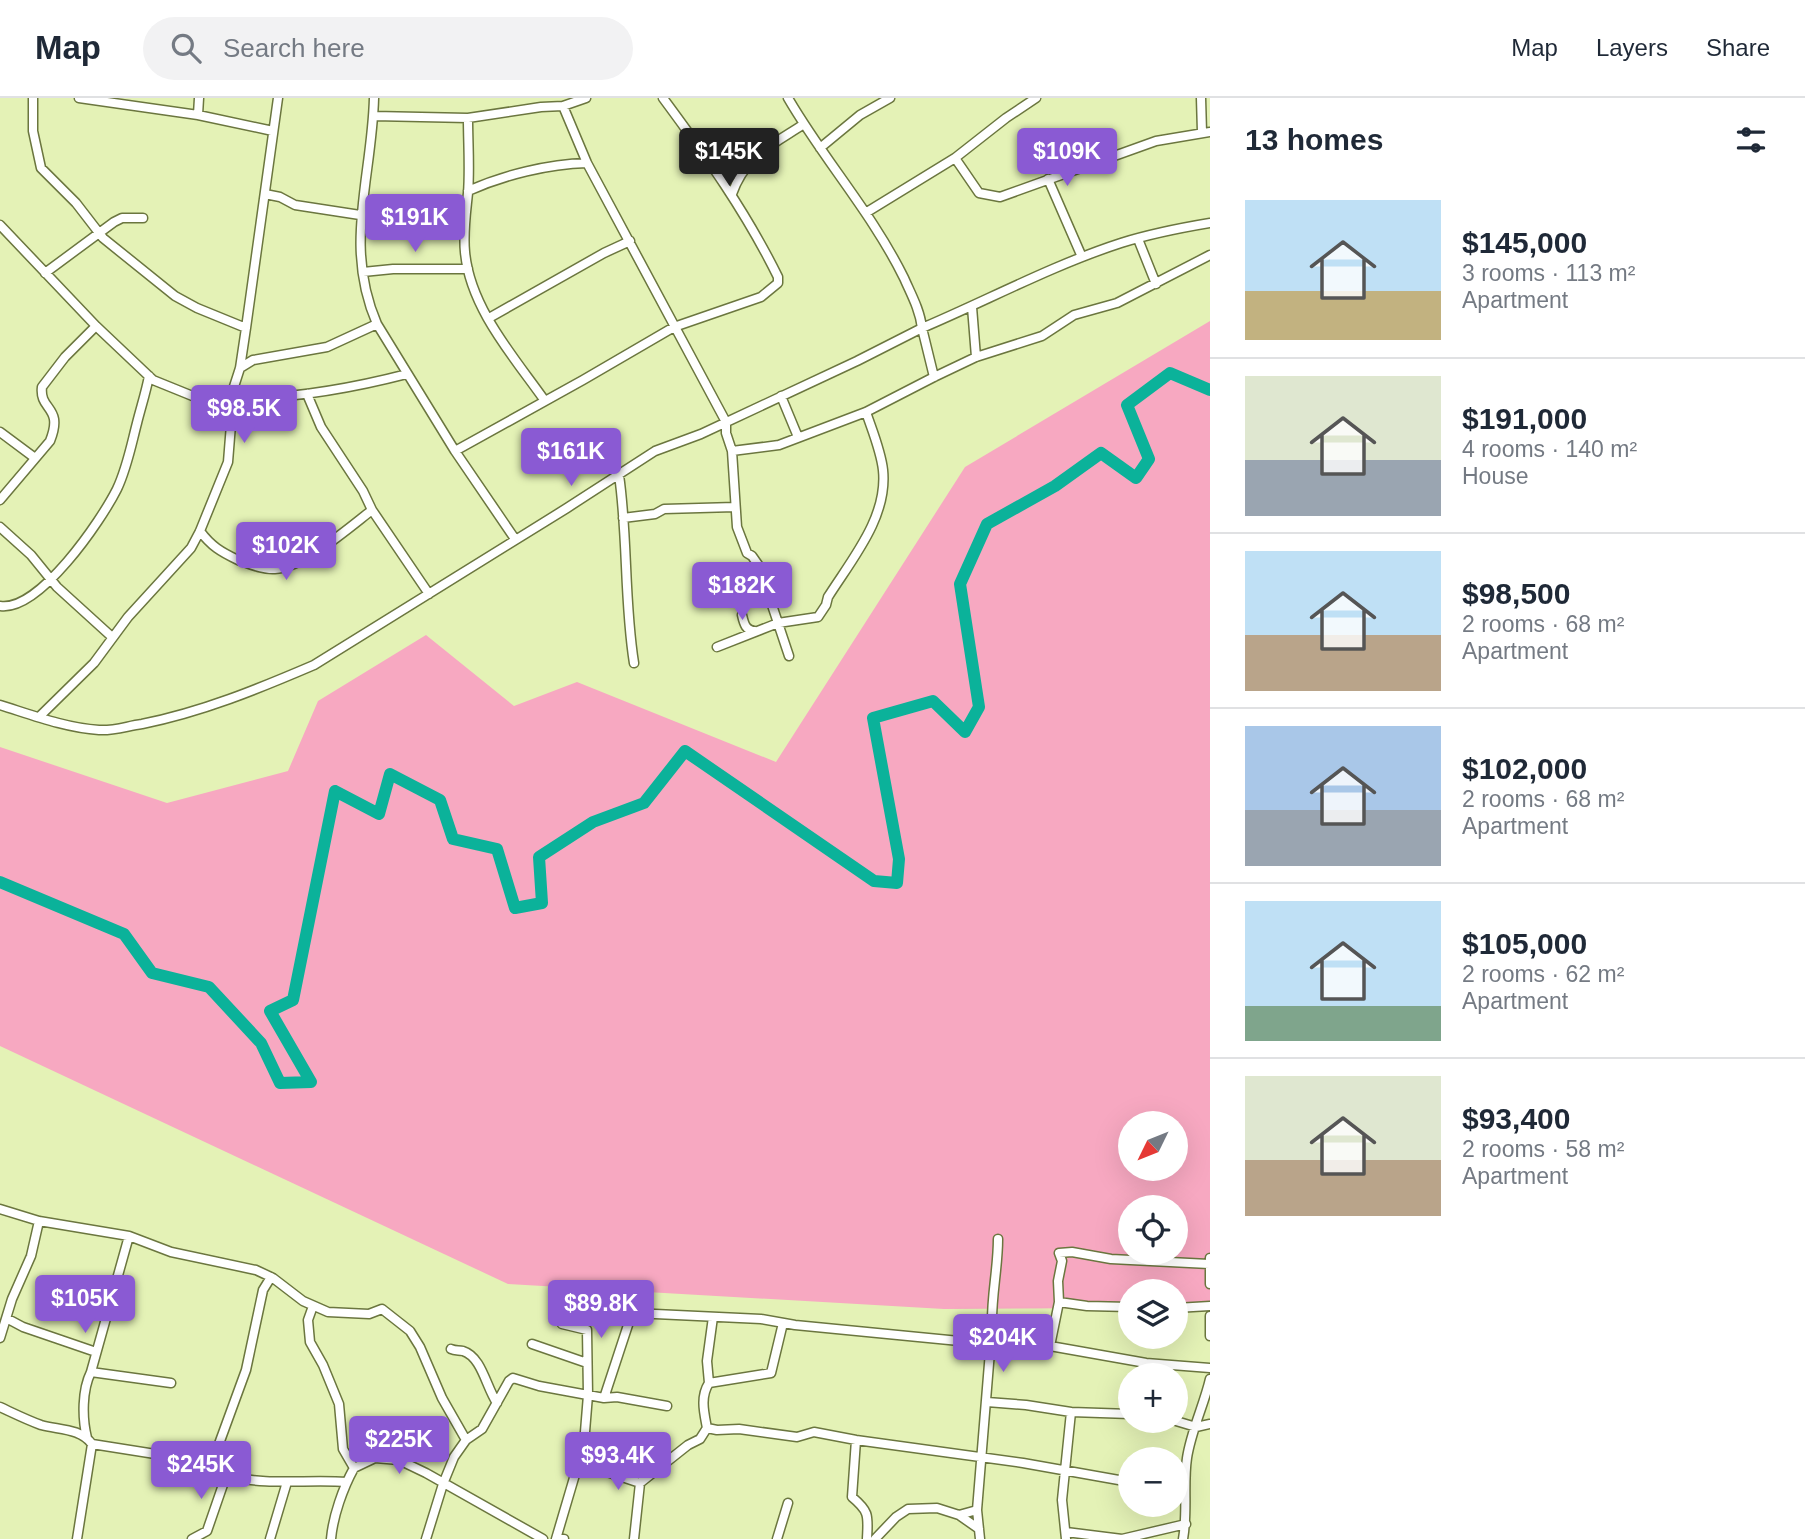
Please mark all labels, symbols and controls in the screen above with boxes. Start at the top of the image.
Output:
search box [143,17,633,80]
text: Map [35,29,101,66]
icon: search [167,29,205,67]
text: Search here [223,33,365,63]
text: Map [1511,34,1558,61]
text: Layers [1596,34,1668,61]
text: Share [1706,34,1770,61]
icon: filters [1732,121,1770,159]
text: 13 homes [1245,123,1383,156]
pin: $145K [680,129,778,188]
pin: $109K [1018,129,1116,188]
text: $145K [695,138,763,164]
text: $109K [1033,138,1101,164]
pin: $191K [366,194,464,254]
text: $191K [381,204,449,230]
text: $145,000 [1462,226,1587,259]
icon: home [1301,228,1385,312]
text: 3 rooms · 113 m² [1462,260,1635,286]
text: Apartment [1462,287,1568,313]
pin: $98.5K [187,386,301,445]
text: $98.5K [207,395,281,421]
text: $191,000 [1462,402,1587,435]
icon: home [1301,404,1385,488]
pin: $161K [522,428,620,488]
text: 4 rooms · 140 m² [1462,436,1637,462]
text: $161K [537,438,605,464]
text: House [1462,463,1528,489]
pin: $102K [237,522,335,582]
text: $102K [252,532,320,558]
pin: $182K [693,562,791,622]
text: $182K [708,572,776,598]
text: $98,500 [1462,577,1570,610]
icon: home [1301,579,1385,663]
text: 2 rooms · 68 m² [1462,611,1624,637]
text: Apartment [1462,638,1568,664]
text: $102,000 [1462,752,1587,785]
icon: home [1301,754,1385,838]
text: 2 rooms · 68 m² [1462,786,1624,812]
text: Apartment [1462,813,1568,839]
text: $105,000 [1462,927,1587,960]
icon: home [1301,929,1385,1013]
text: 2 rooms · 62 m² [1462,961,1624,987]
text: Apartment [1462,988,1568,1014]
text: $93,400 [1462,1102,1570,1135]
icon: home [1301,1104,1385,1188]
north arrow [1118,1111,1188,1181]
map controls [1118,1111,1188,1517]
text: 2 rooms · 58 m² [1462,1136,1624,1162]
text: Apartment [1462,1163,1568,1189]
button: locate [1118,1195,1188,1265]
pin: $105K [36,1276,134,1335]
button: layers [1118,1279,1188,1349]
pin: $89.8K [544,1280,658,1340]
text: $105K [51,1285,119,1311]
text: $89.8K [564,1290,638,1316]
pin: $204K [954,1314,1052,1374]
text: $204K [969,1324,1037,1350]
button: + [1118,1363,1188,1433]
pin: $225K [350,1416,448,1476]
text: $225K [365,1426,433,1452]
pin: $93.4K [561,1432,675,1492]
pin: $245K [152,1442,250,1501]
text: $93.4K [581,1442,655,1468]
button: − [1118,1447,1188,1517]
text: $245K [167,1451,235,1477]

